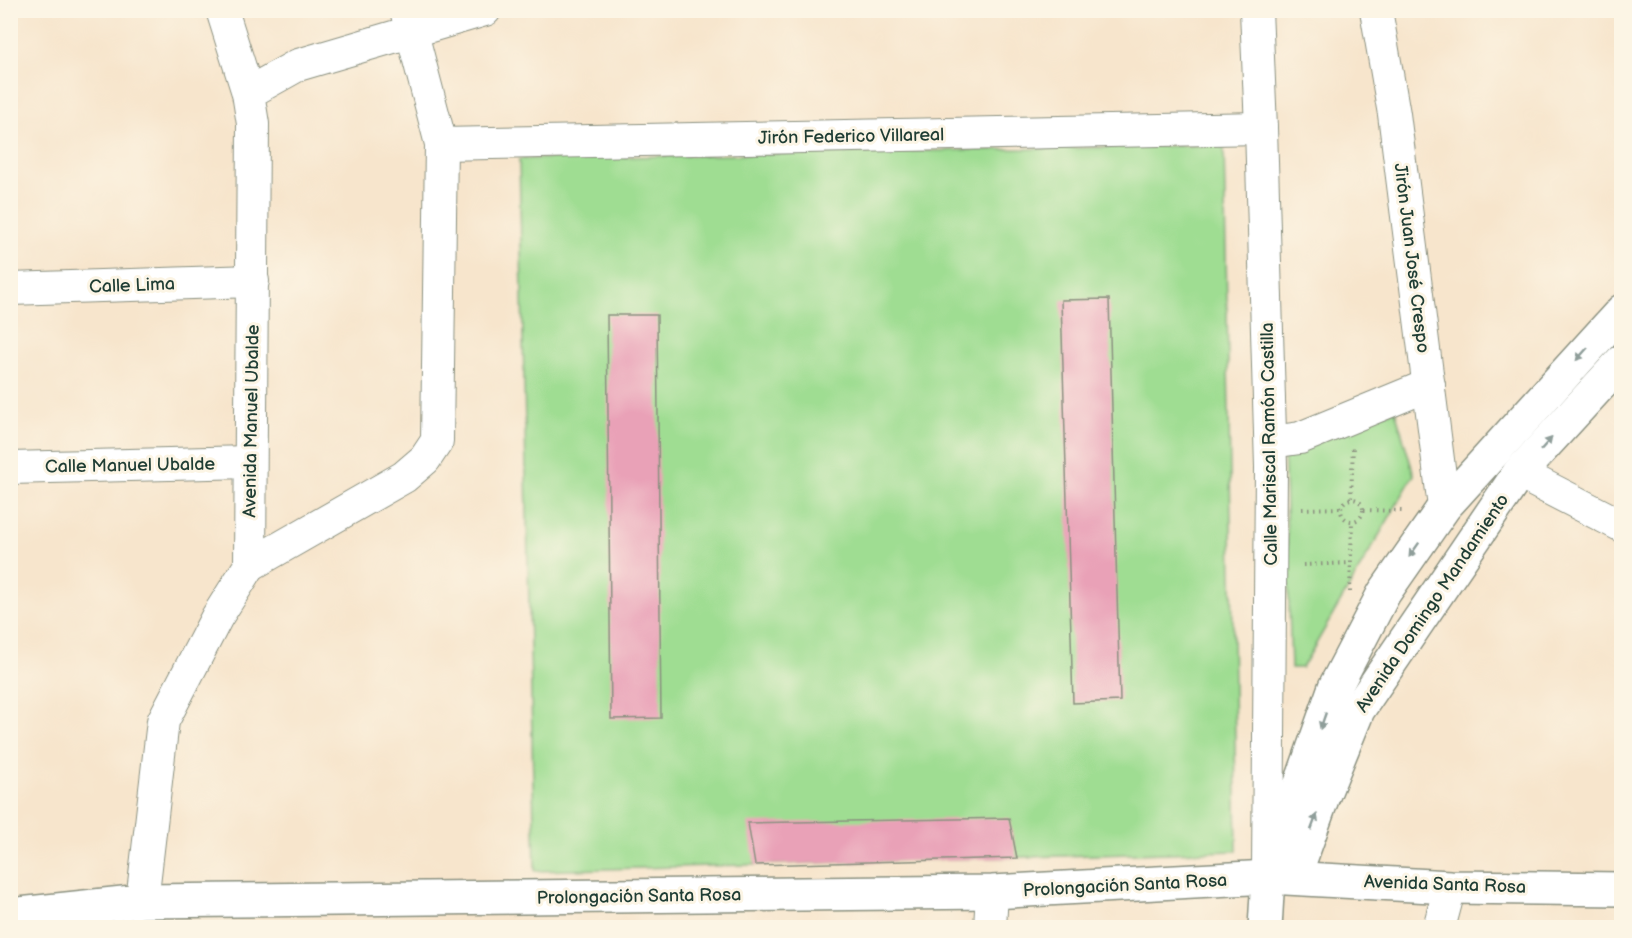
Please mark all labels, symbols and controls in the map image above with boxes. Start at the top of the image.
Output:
street label: Jirón Federico Villareal [758,124,944,149]
street label: Jirón Juan José Crespo [1389,162,1434,354]
street label: Calle Lima [89,274,175,297]
street label: Calle Mariscal Ramón Castilla [1257,322,1282,566]
street label: Avenida Manuel Ubalde [239,324,264,518]
one-way arrow [1576,346,1589,361]
one-way arrow [1539,436,1553,451]
street label: Calle Manuel Ubalde [45,454,216,477]
street label: Avenida Domingo Mandamiento [1351,490,1513,716]
one-way arrow [1408,541,1420,557]
one-way arrow [1318,712,1328,730]
one-way arrow [1309,813,1319,831]
street label: Prolongación Santa Rosa [1022,870,1228,901]
street label: Avenida Santa Rosa [1363,871,1527,898]
street label: Prolongación Santa Rosa [537,884,742,909]

